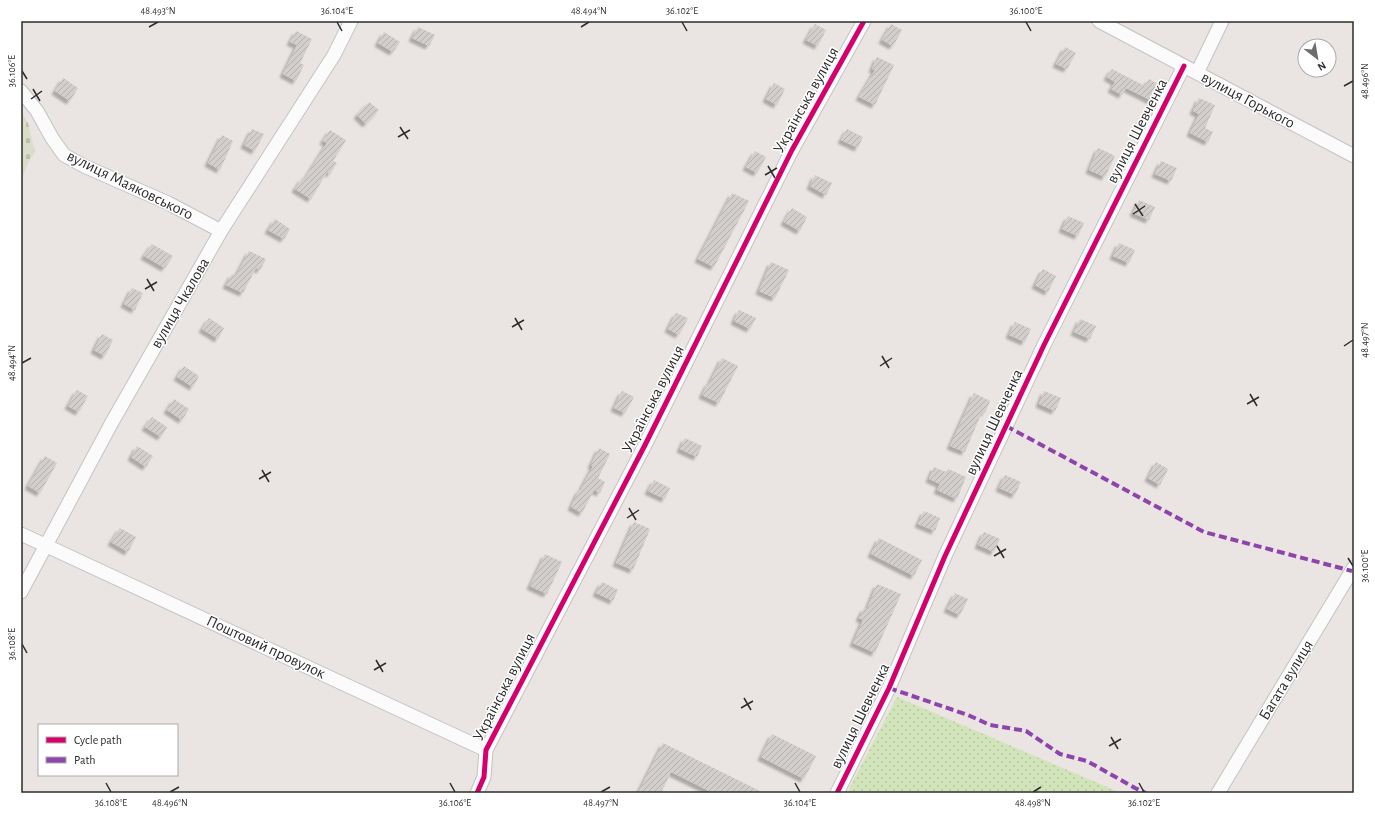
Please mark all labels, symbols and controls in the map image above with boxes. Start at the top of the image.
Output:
text: 48.493°N [140,6,176,16]
text: 36.104°E [321,6,353,16]
text: 48.494°N [571,6,607,16]
text: 36.102°E [666,6,698,16]
text: 36.100°E [1010,6,1043,16]
north arrow [1297,38,1337,78]
street label: Українська вулиця [770,44,843,156]
text: 36.106°E [7,55,17,87]
text: N [1316,59,1328,73]
text: 48.496°N [1360,63,1370,99]
street label: вулиця Горького [1198,69,1298,132]
street label: вулиця Шевченка [1104,76,1171,186]
street label: вулиця Маяковського [64,148,196,223]
street label: вулиця Чкалова [148,255,213,351]
text: 48.497°N [1360,322,1370,358]
street label: Українська вулиця [619,343,688,456]
text: 48.494°N [7,345,17,381]
street label: вулиця Шевченка [962,367,1026,478]
text: 36.100°E [1360,549,1370,582]
street label: Поштовий провулок [204,612,329,683]
text: 36.108°E [7,628,17,660]
street label: Українська вулиця [470,631,539,744]
street label: Багата вулиця [1256,637,1317,723]
street label: вулиця Шевченка [828,661,893,772]
legend [38,724,178,776]
text: Cycle path [74,734,122,747]
text: Path [74,754,96,766]
text: 36.108°E [95,798,127,808]
text: 48.496°N [152,798,188,808]
text: 36.106°E [439,798,471,808]
text: 48.497°N [583,798,619,808]
text: 36.104°E [784,798,816,808]
text: 48.498°N [1015,798,1051,808]
text: 36.102°E [1128,798,1160,808]

